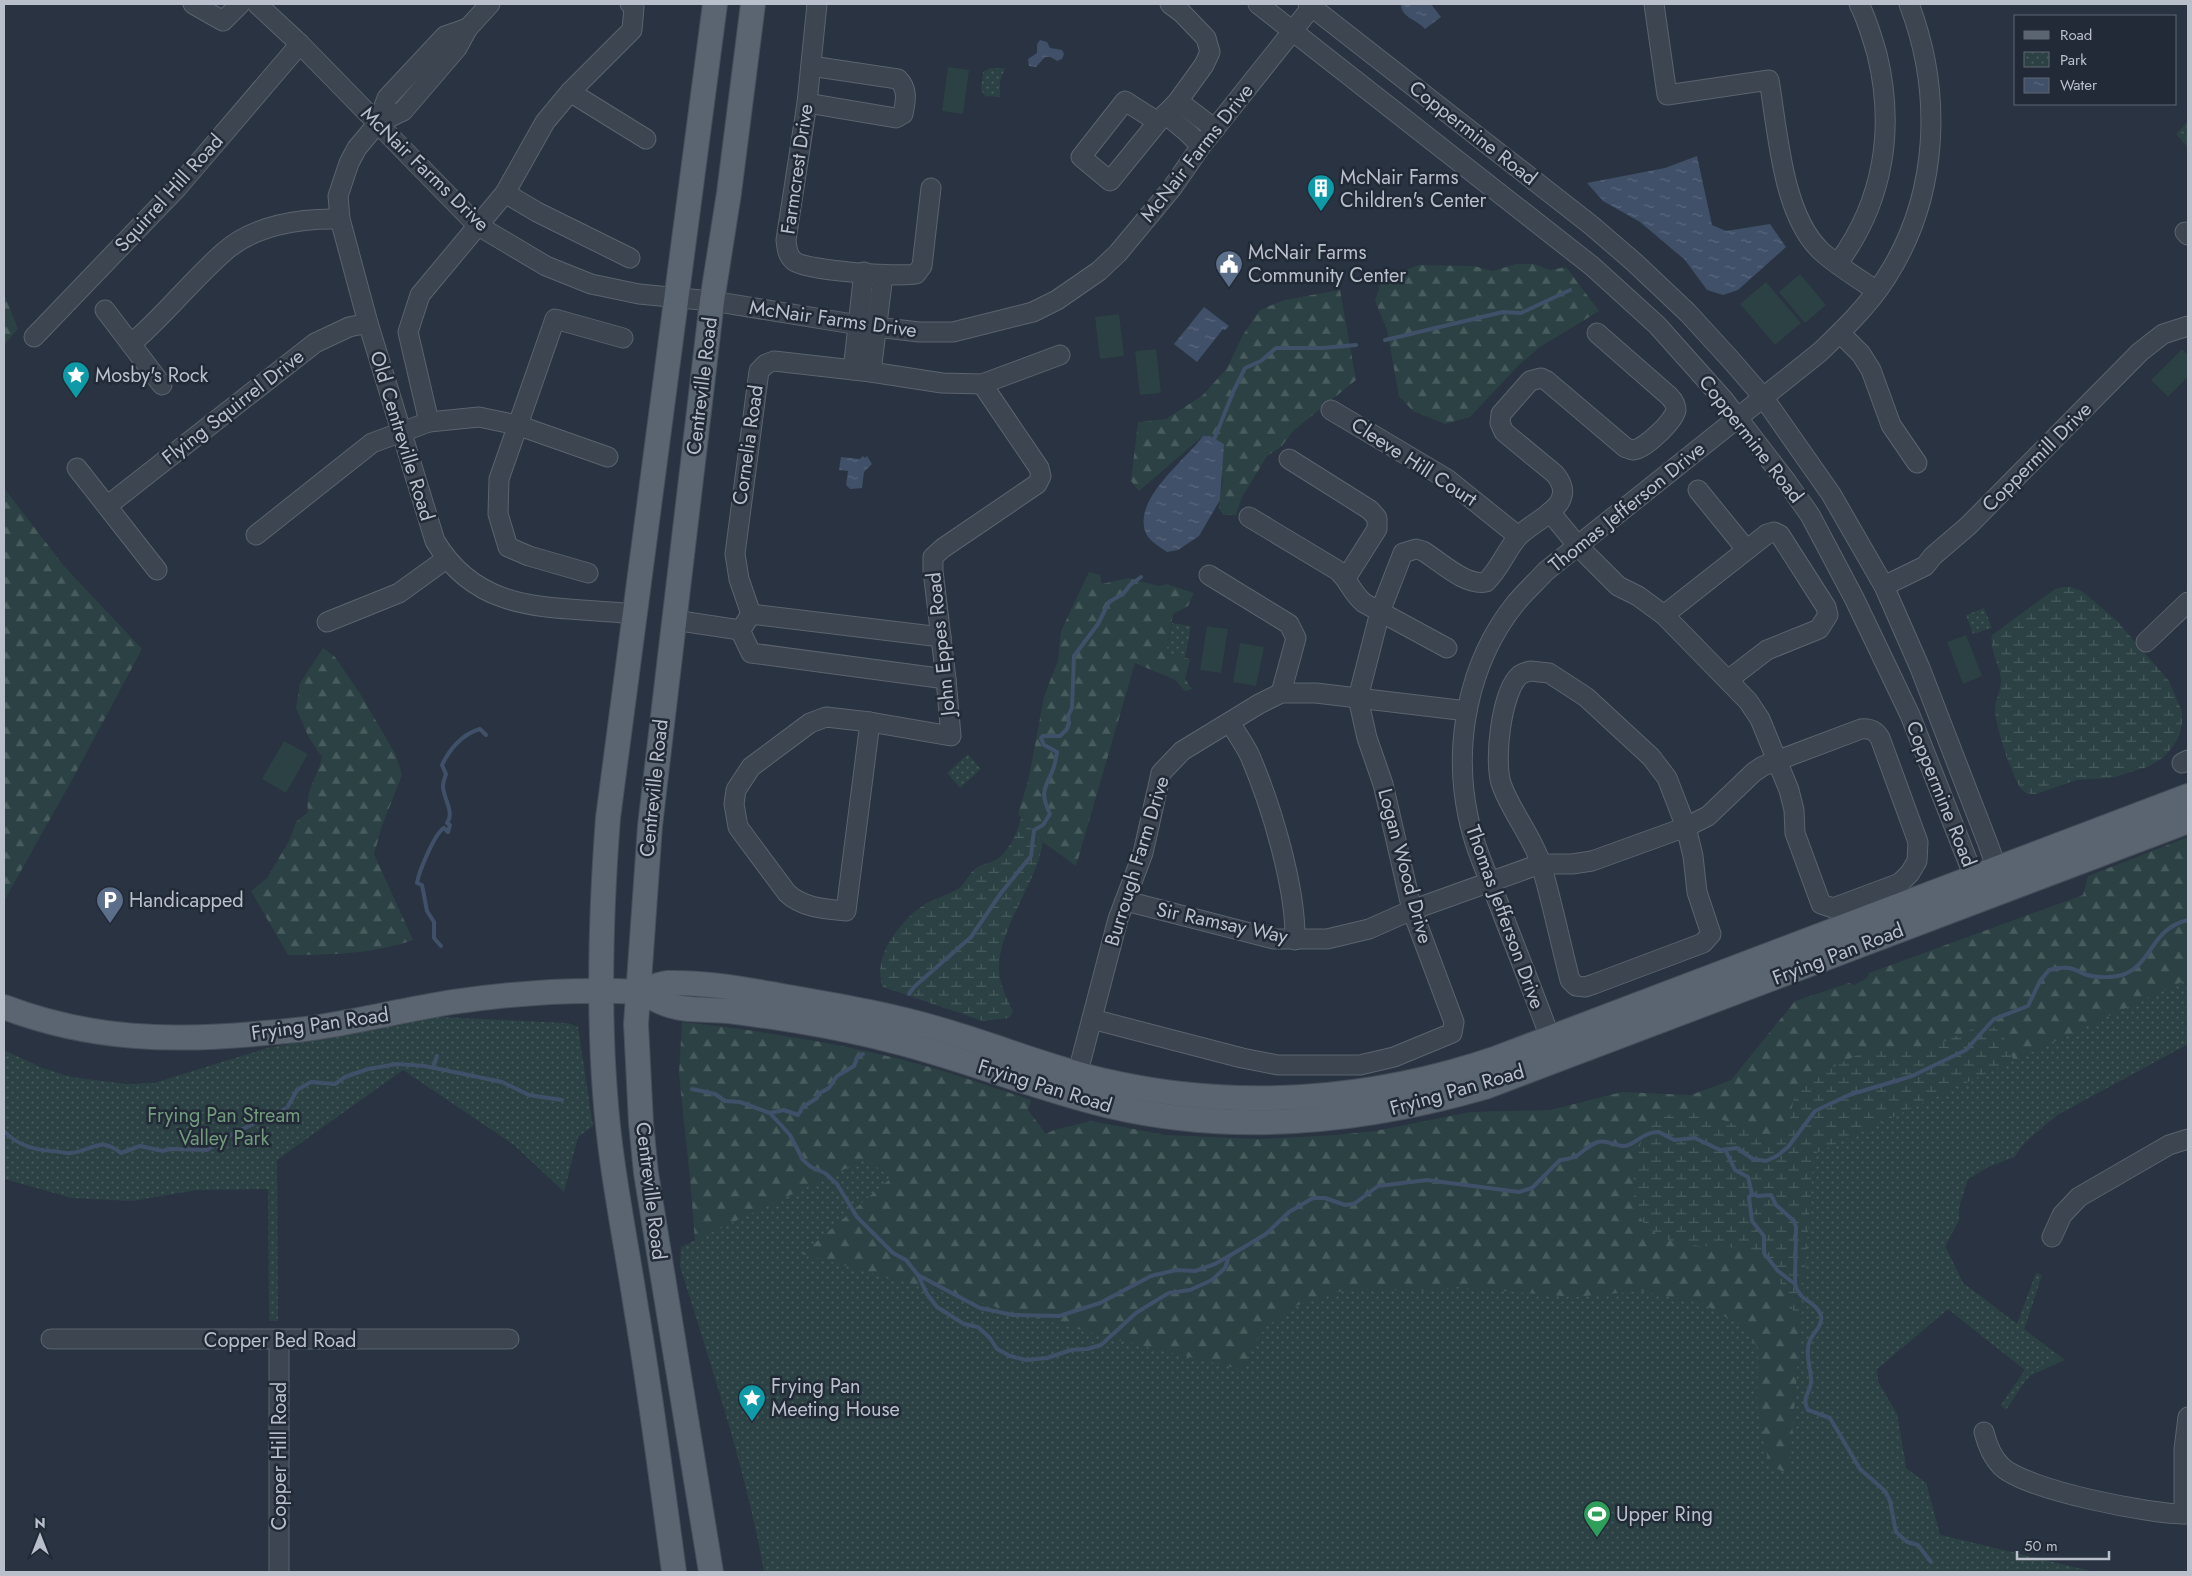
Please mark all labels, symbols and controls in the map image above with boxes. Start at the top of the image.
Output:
legend [2014,15,2177,105]
text: Road [2060,24,2092,46]
text: Park [2060,49,2087,71]
street label: Coppermine Road [1403,74,1543,192]
text: Water [2060,74,2098,96]
street label: McNair Farms Drive [1134,78,1260,228]
street label: McNair Farms Drive [354,100,496,238]
street label: Farmcrest Drive [774,102,820,236]
street label: Squirrel Hill Road [108,127,230,259]
place label: McNair Farms Children's Center [1340,163,1487,215]
building icon: McNair Farms Children's Center [1306,173,1336,212]
place label: McNair Farms Community Center [1248,238,1406,290]
public building icon: McNair Farms Community Center [1214,249,1244,288]
street label: McNair Farms Drive [747,293,919,345]
street label: Centreville Road [679,315,725,457]
street label: Flying Squirrel Drive [156,342,310,472]
street label: Old Centreville Road [362,347,442,525]
place icon: Mosby's Rock [61,360,91,399]
place label: Mosby's Rock [95,361,209,390]
street label: Coppermine Road [1692,369,1810,509]
street label: Cornelia Road [725,383,771,507]
street label: Coppermill Drive [1975,395,2099,519]
street label: Cleeve Hill Court [1345,410,1483,514]
street label: Thomas Jefferson Drive [1543,435,1711,579]
street label: John Eppes Road [919,571,963,720]
street label: Coppermine Road [1898,717,1984,871]
street label: Centreville Road [632,718,676,858]
street label: Burrough Farm Drive [1097,772,1177,950]
street label: Logan Wood Drive [1370,785,1440,947]
street label: Thomas Jefferson Drive [1458,821,1552,1013]
parking icon: Handicapped [95,885,125,924]
place label: Handicapped [129,886,244,915]
street label: Sir Ramsay Way [1153,895,1291,951]
street label: Frying Pan Road [1768,916,1908,992]
street label: Frying Pan Road [249,1000,391,1048]
street label: Frying Pan Road [974,1052,1116,1120]
street label: Frying Pan Road [1386,1057,1528,1123]
park label: Frying Pan Stream Valley Park [147,1101,301,1153]
street label: Centreville Road [628,1120,674,1262]
street label: Copper Bed Road [204,1326,356,1355]
place label: Frying Pan Meeting House [771,1372,900,1424]
street label: Copper Hill Road [265,1382,294,1530]
place icon: Frying Pan Meeting House [737,1383,767,1422]
sports icon: Upper Ring [1582,1499,1612,1538]
place label: Upper Ring [1616,1500,1713,1529]
north arrow [15,1511,65,1561]
text: N [34,1513,46,1533]
scale bar [2017,1528,2110,1560]
text: 50 m [2024,1535,2058,1557]

